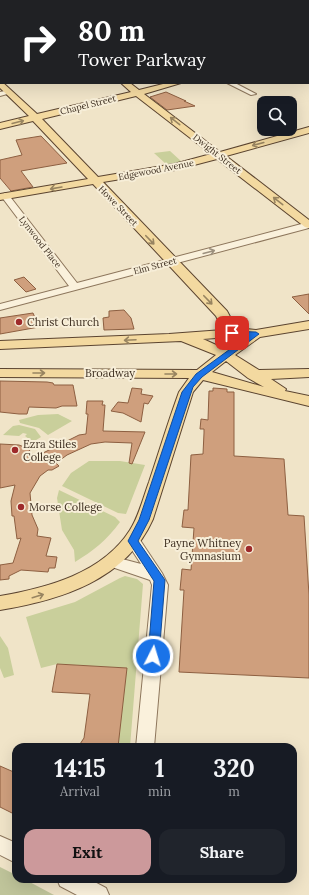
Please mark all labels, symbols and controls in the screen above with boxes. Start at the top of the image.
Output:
text: 80 m [78,13,145,49]
icon: right [12,16,64,68]
text: Tower Parkway [78,48,206,71]
street label: Chapel Street [59,92,117,117]
map controls [257,96,297,136]
button: search [257,96,297,136]
one-way arrow [169,117,180,126]
one-way arrow [11,118,24,125]
street label: Dwight Street [191,131,244,176]
one-way arrow [252,141,265,149]
street label: Edgewood Avenue [117,157,195,182]
street label: Howe Street [96,183,141,228]
one-way arrow [50,184,63,192]
one-way arrow [272,197,283,205]
street label: Lynwood Place [17,214,64,270]
one-way arrow [145,235,155,245]
one-way arrow [202,248,215,255]
street label: Elm Street [132,254,178,277]
one-way arrow [203,295,213,305]
place label: Christ Church [27,315,100,329]
pin [215,316,249,350]
marker: Christ Church [14,317,24,327]
icon: arrive [221,322,243,344]
one-way arrow [124,336,137,343]
street label: Broadway [85,366,135,380]
one-way arrow [32,369,45,377]
one-way arrow [164,370,177,378]
place label: Ezra Stiles College [23,437,76,464]
marker: Ezra Stiles College [10,445,20,455]
place label: Morse College [29,500,102,514]
marker: Morse College [16,502,26,512]
place label: Payne Whitney Gymnasium [164,536,241,563]
marker: Payne Whitney Gymnasium [244,544,254,554]
one-way arrow [32,592,45,599]
position arrow [132,635,174,677]
text: 14:15 [54,753,106,784]
text: 1 [155,753,164,784]
text: 320 [213,753,255,784]
text: Arrival [60,783,100,800]
text: min [148,783,171,800]
text: m [228,783,240,800]
button: Exit [24,829,151,875]
button: Share [159,829,285,875]

